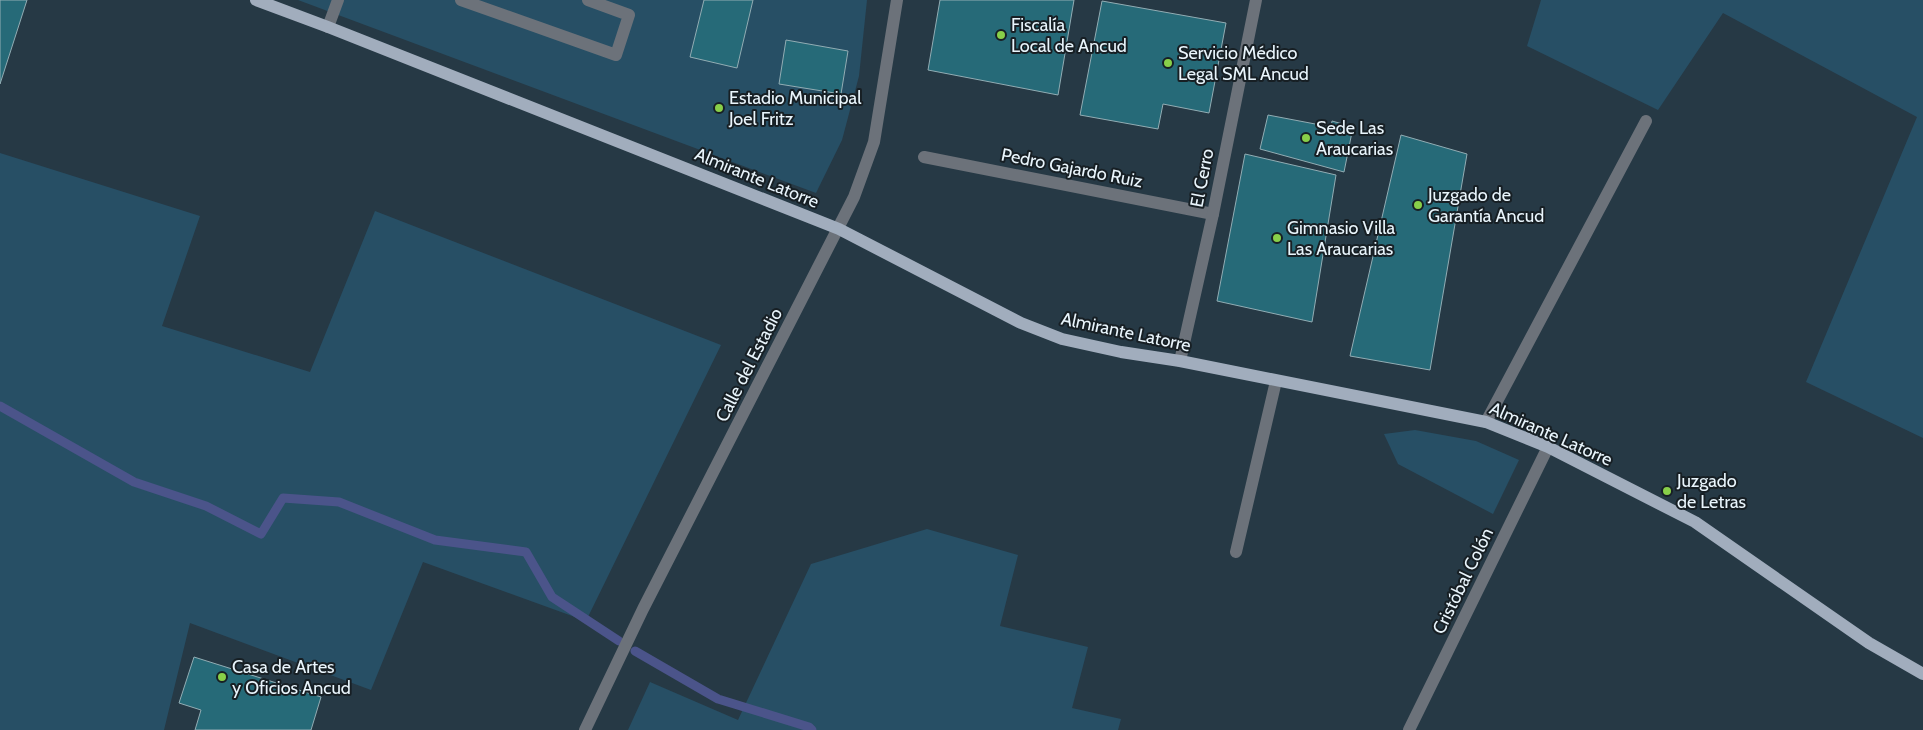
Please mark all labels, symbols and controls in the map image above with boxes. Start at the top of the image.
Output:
place label: Fiscalía Local de Ancud [1011,14,1127,57]
marker: Fiscalía Local de Ancud [995,29,1007,41]
place label: Servicio Médico Legal SML Ancud [1178,42,1309,85]
marker: Servicio Médico Legal SML Ancud [1162,57,1174,69]
place label: Estadio Municipal Joel Fritz [728,87,862,130]
marker: Estadio Municipal Joel Fritz [713,102,725,114]
place label: Sede Las Araucarias [1316,117,1393,160]
marker: Sede Las Araucarias [1300,132,1312,144]
street label: Almirante Latorre [692,143,822,213]
street label: Pedro Gajardo Ruiz [999,143,1145,193]
street label: El Cerro [1186,147,1218,209]
place label: Juzgado de Garantía Ancud [1427,184,1544,227]
marker: Juzgado de Garantía Ancud [1412,199,1424,211]
place label: Gimnasio Villa Las Araucarias [1287,217,1396,260]
marker: Gimnasio Villa Las Araucarias [1271,232,1283,244]
street label: Calle del Estadio [711,304,787,426]
street label: Almirante Latorre [1059,308,1193,356]
street label: Almirante Latorre [1486,397,1616,471]
place label: Juzgado de Letras [1676,470,1746,513]
marker: Juzgado de Letras [1661,485,1673,497]
street label: Cristóbal Colón [1428,524,1498,638]
place label: Casa de Artes y Oficios Ancud [232,656,351,699]
marker: Casa de Artes y Oficios Ancud [216,671,228,683]

